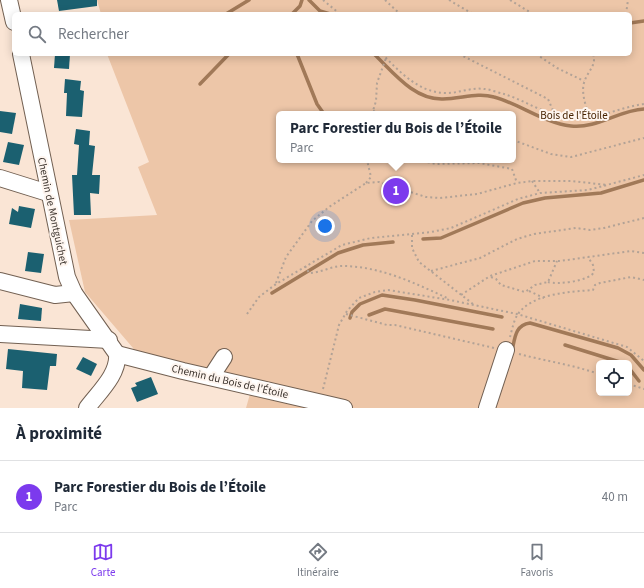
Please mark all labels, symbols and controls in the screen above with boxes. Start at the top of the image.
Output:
search box [12,12,632,56]
icon: search [26,23,48,45]
text: Rechercher [58,24,129,45]
park label: Bois de l'Étoile [540,108,608,123]
popup [276,111,516,163]
text: Parc Forestier du Bois de l’Étoile [290,118,502,139]
text: Parc [290,139,314,157]
street label: Chemin de Montguichet [34,156,71,266]
pin: 1 [383,176,409,206]
your location [315,216,335,236]
map controls [596,360,632,396]
button: locate [596,360,632,396]
street label: Chemin du Bois de l'Étoile [170,361,290,402]
text: À proximité [16,422,102,446]
text: Parc Forestier du Bois de l’Étoile [54,477,266,498]
text: 1 [26,488,32,506]
text: 40 m [602,488,628,506]
text: Parc [54,498,78,516]
tab: Carte [91,541,115,580]
tab: Itinéraire [297,541,339,580]
tab: Favoris [520,541,553,580]

